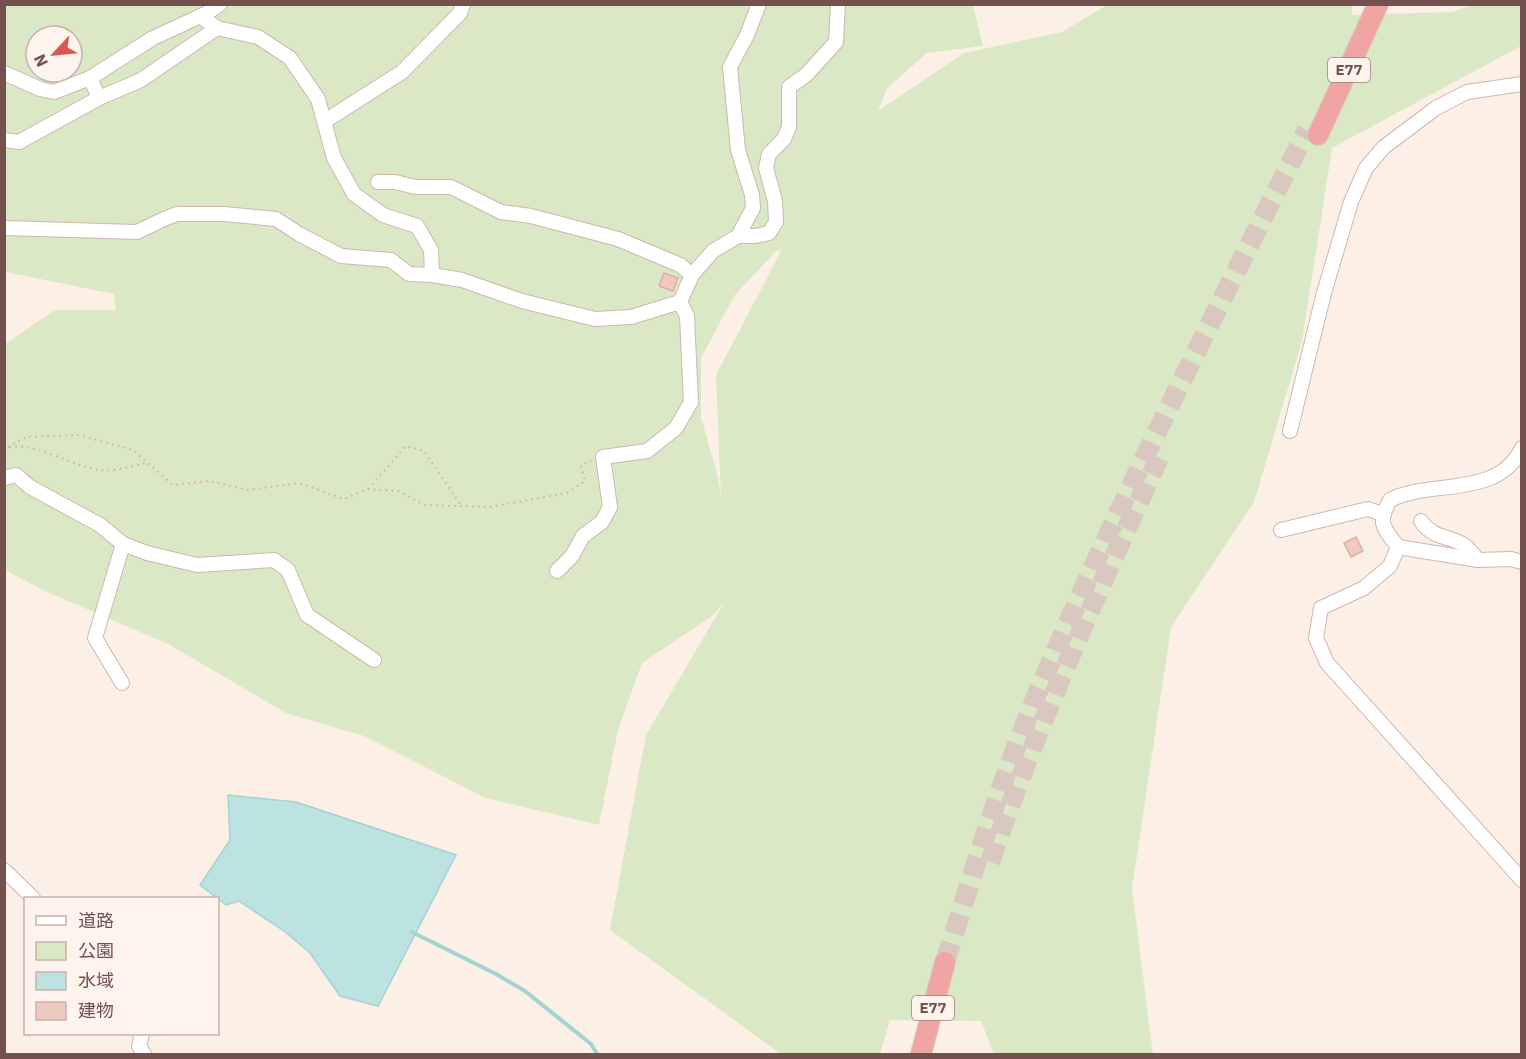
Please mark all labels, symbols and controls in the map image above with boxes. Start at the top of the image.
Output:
north arrow [24,24,84,84]
text: N [29,51,52,70]
road number: E77 [1328,58,1370,82]
legend [24,897,219,1035]
text: 道路 [78,909,114,932]
text: 公園 [78,939,114,962]
text: 水域 [78,969,114,992]
road number: E77 [912,996,954,1020]
text: 建物 [78,999,114,1022]

